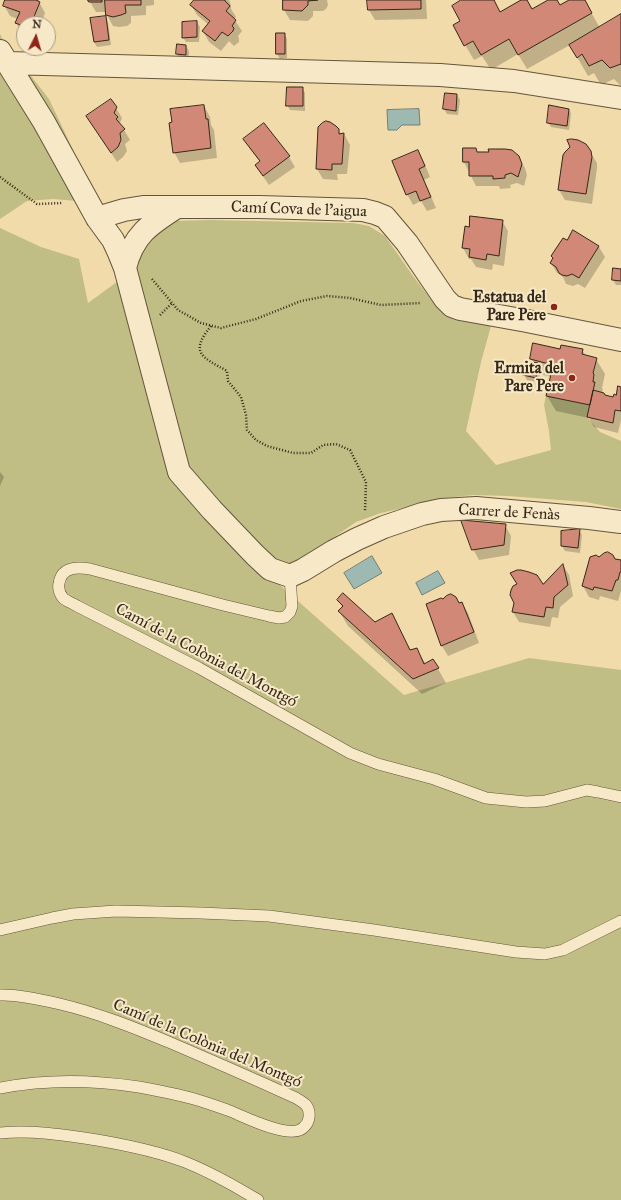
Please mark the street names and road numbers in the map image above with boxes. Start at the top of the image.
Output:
street label: Camí Cova de l'aigua [231,198,367,222]
street label: Carrer de Fenàs [458,501,560,525]
street label: Camí de la Colònia del Montgó [112,600,300,712]
street label: Camí de la Colònia del Montgó [110,995,304,1093]

